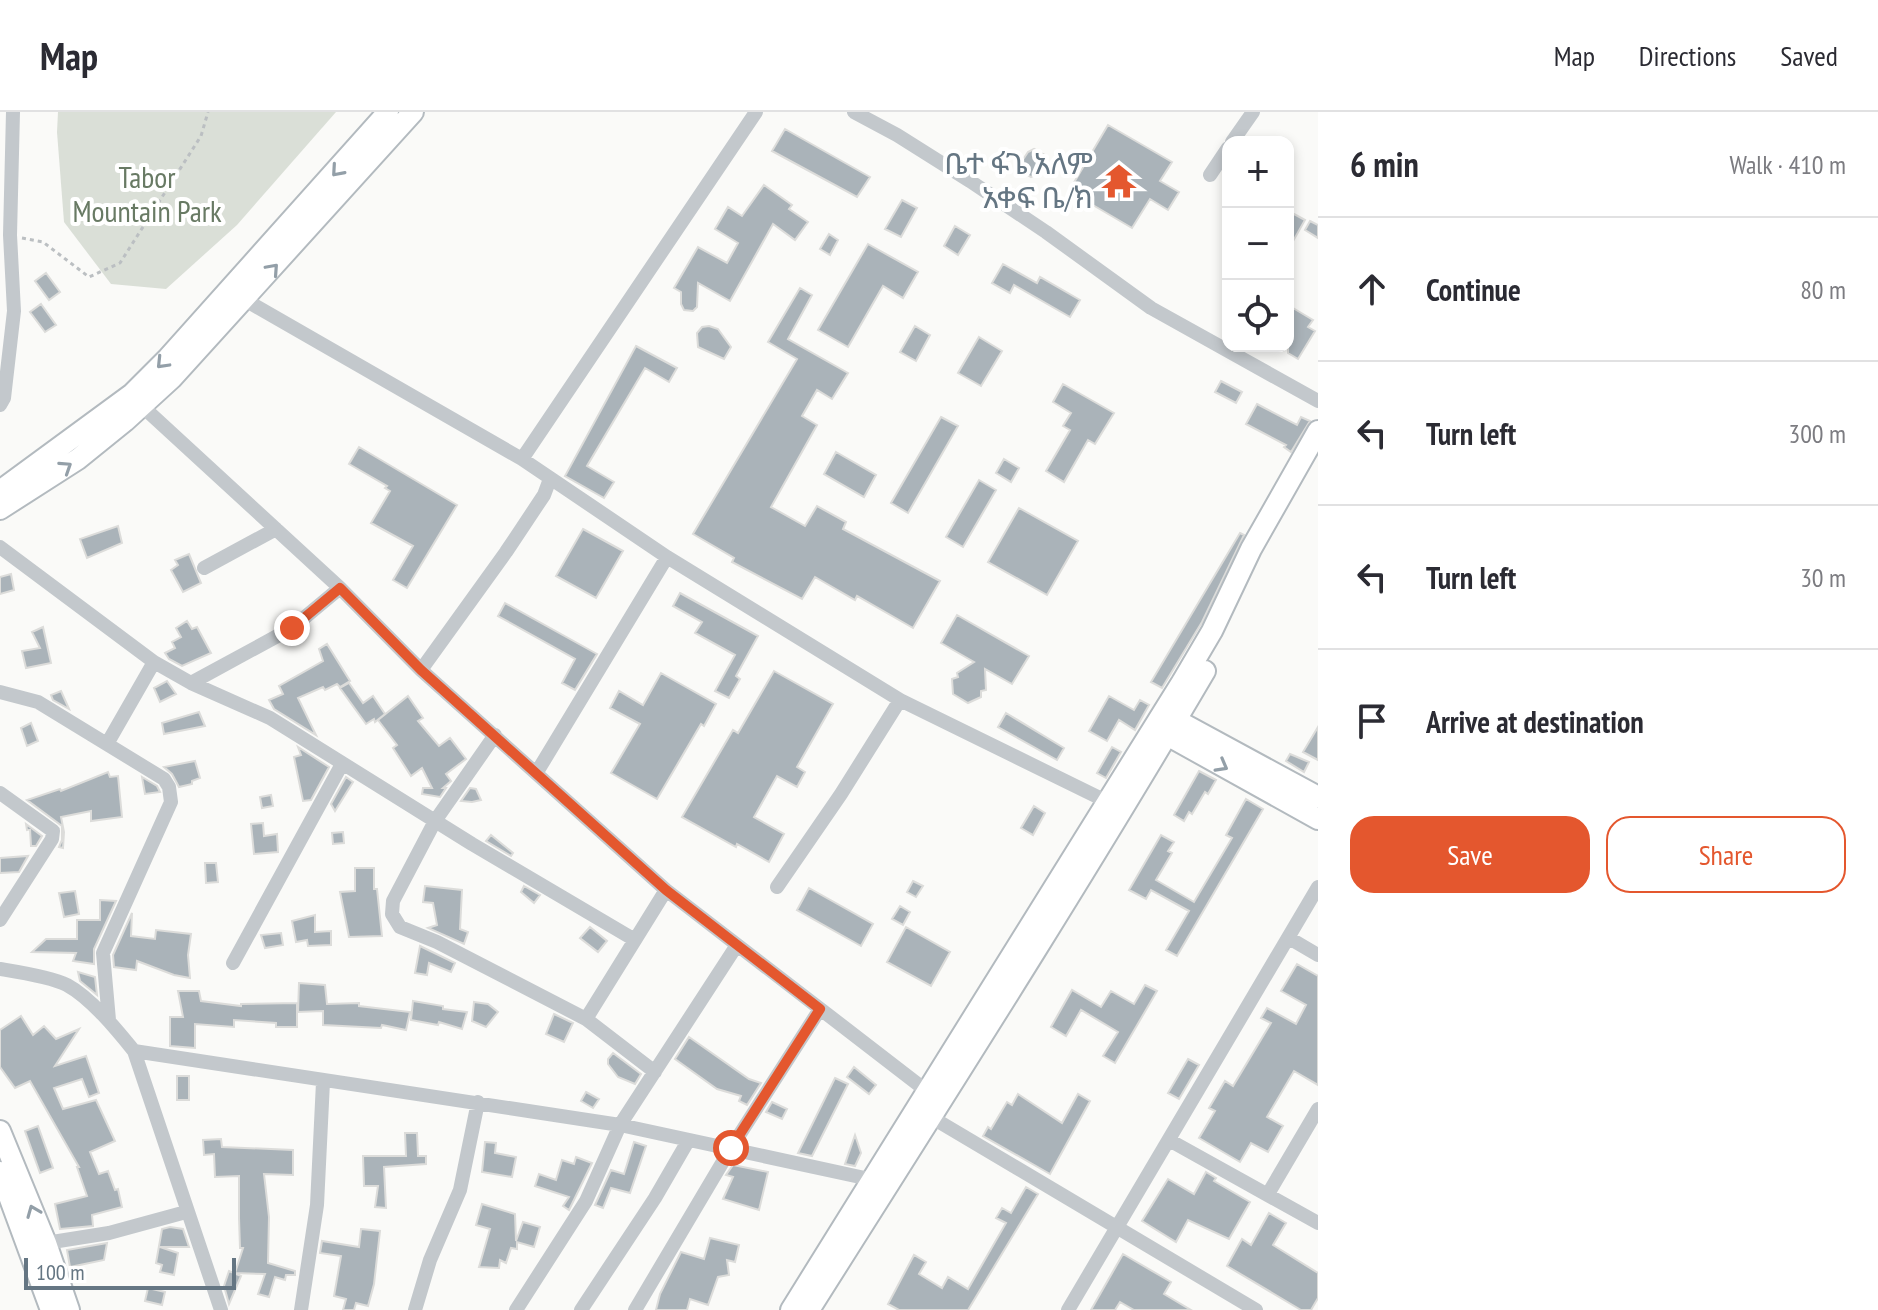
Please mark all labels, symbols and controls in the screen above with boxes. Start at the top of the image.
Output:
text: Map [40,31,98,80]
text: Map [1554,37,1595,74]
text: Directions [1639,37,1736,74]
text: Saved [1780,37,1838,74]
map controls [1222,136,1294,352]
button: + [1222,136,1294,208]
text: 6 min [1350,142,1419,186]
place label: ቤተ ፋጌ አለም አቀፍ ቤ/ክ [944,143,1093,216]
text: Walk · 410 m [1729,148,1846,181]
park label: Tabor Mountain Park [72,157,222,230]
one-way arrow [332,161,347,176]
temple icon: ቤተ ፋጌ አለም አቀፍ ቤ/ክ [1100,162,1138,200]
button: − [1222,208,1294,280]
one-way arrow [264,263,278,278]
icon: ahead [1350,267,1394,311]
text: Continue [1426,270,1521,309]
text: 80 m [1800,273,1846,306]
button: locate [1222,280,1294,352]
one-way arrow [157,354,172,368]
icon: left [1350,411,1394,455]
text: Turn left [1426,414,1516,453]
text: 300 m [1788,417,1846,450]
one-way arrow [57,461,71,476]
icon: left [1350,555,1394,599]
text: Turn left [1426,558,1516,597]
text: 30 m [1800,561,1846,594]
route end [274,610,310,646]
icon: arrive [1350,699,1394,743]
text: Arrive at destination [1426,702,1644,741]
one-way arrow [1214,757,1229,772]
button: Save [1350,816,1590,893]
button: Share [1606,816,1846,893]
route start [713,1130,749,1166]
one-way arrow [26,1205,42,1219]
scale bar [24,1254,236,1290]
text: 100 m [36,1258,85,1286]

